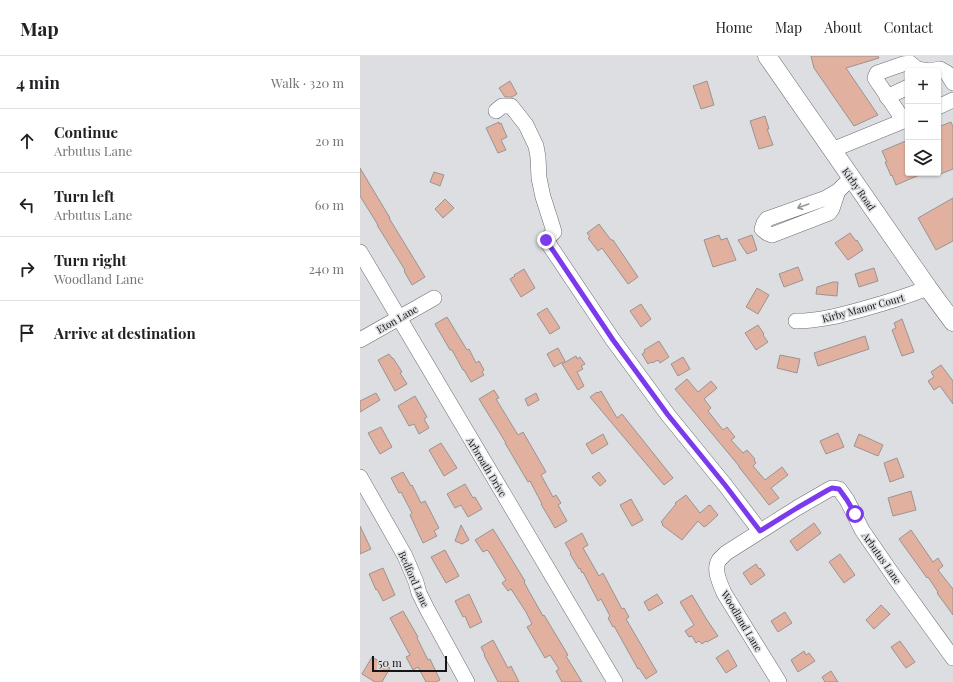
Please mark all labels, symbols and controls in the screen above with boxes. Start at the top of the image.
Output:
text: Map [20,15,59,41]
text: Home [715,18,753,37]
text: Map [775,18,802,37]
text: About [824,18,862,37]
text: Contact [884,18,933,37]
map controls [905,68,941,176]
button: + [905,68,941,104]
text: 4 min [16,71,60,93]
text: Walk · 320 m [271,74,344,91]
button: − [905,104,941,140]
text: Continue [54,122,118,142]
icon: ahead [16,130,38,152]
text: 20 m [315,132,344,149]
button: layers [905,140,941,176]
text: Arbutus Lane [54,142,132,159]
street label: Kirby Road [839,165,879,213]
text: Turn left [54,186,115,206]
icon: left [16,194,38,216]
text: 60 m [315,196,344,213]
one-way arrow [797,203,809,211]
text: Arbutus Lane [54,206,132,223]
route end [537,231,555,249]
text: Turn right [54,250,127,270]
icon: right [16,258,38,280]
text: 240 m [309,260,344,277]
text: Woodland Lane [54,270,144,287]
street label: Kirby Manor Court [820,290,906,326]
street label: Eton Lane [374,302,420,336]
icon: arrive [16,322,38,344]
text: Arrive at destination [54,323,196,343]
street label: Arbroath Drive [463,434,510,499]
route start [846,505,864,523]
street label: Arbutus Lane [858,529,905,587]
street label: Bedford Lane [395,549,433,609]
street label: Woodland Lane [718,587,766,654]
scale bar [372,654,447,673]
text: 50 m [378,655,402,670]

